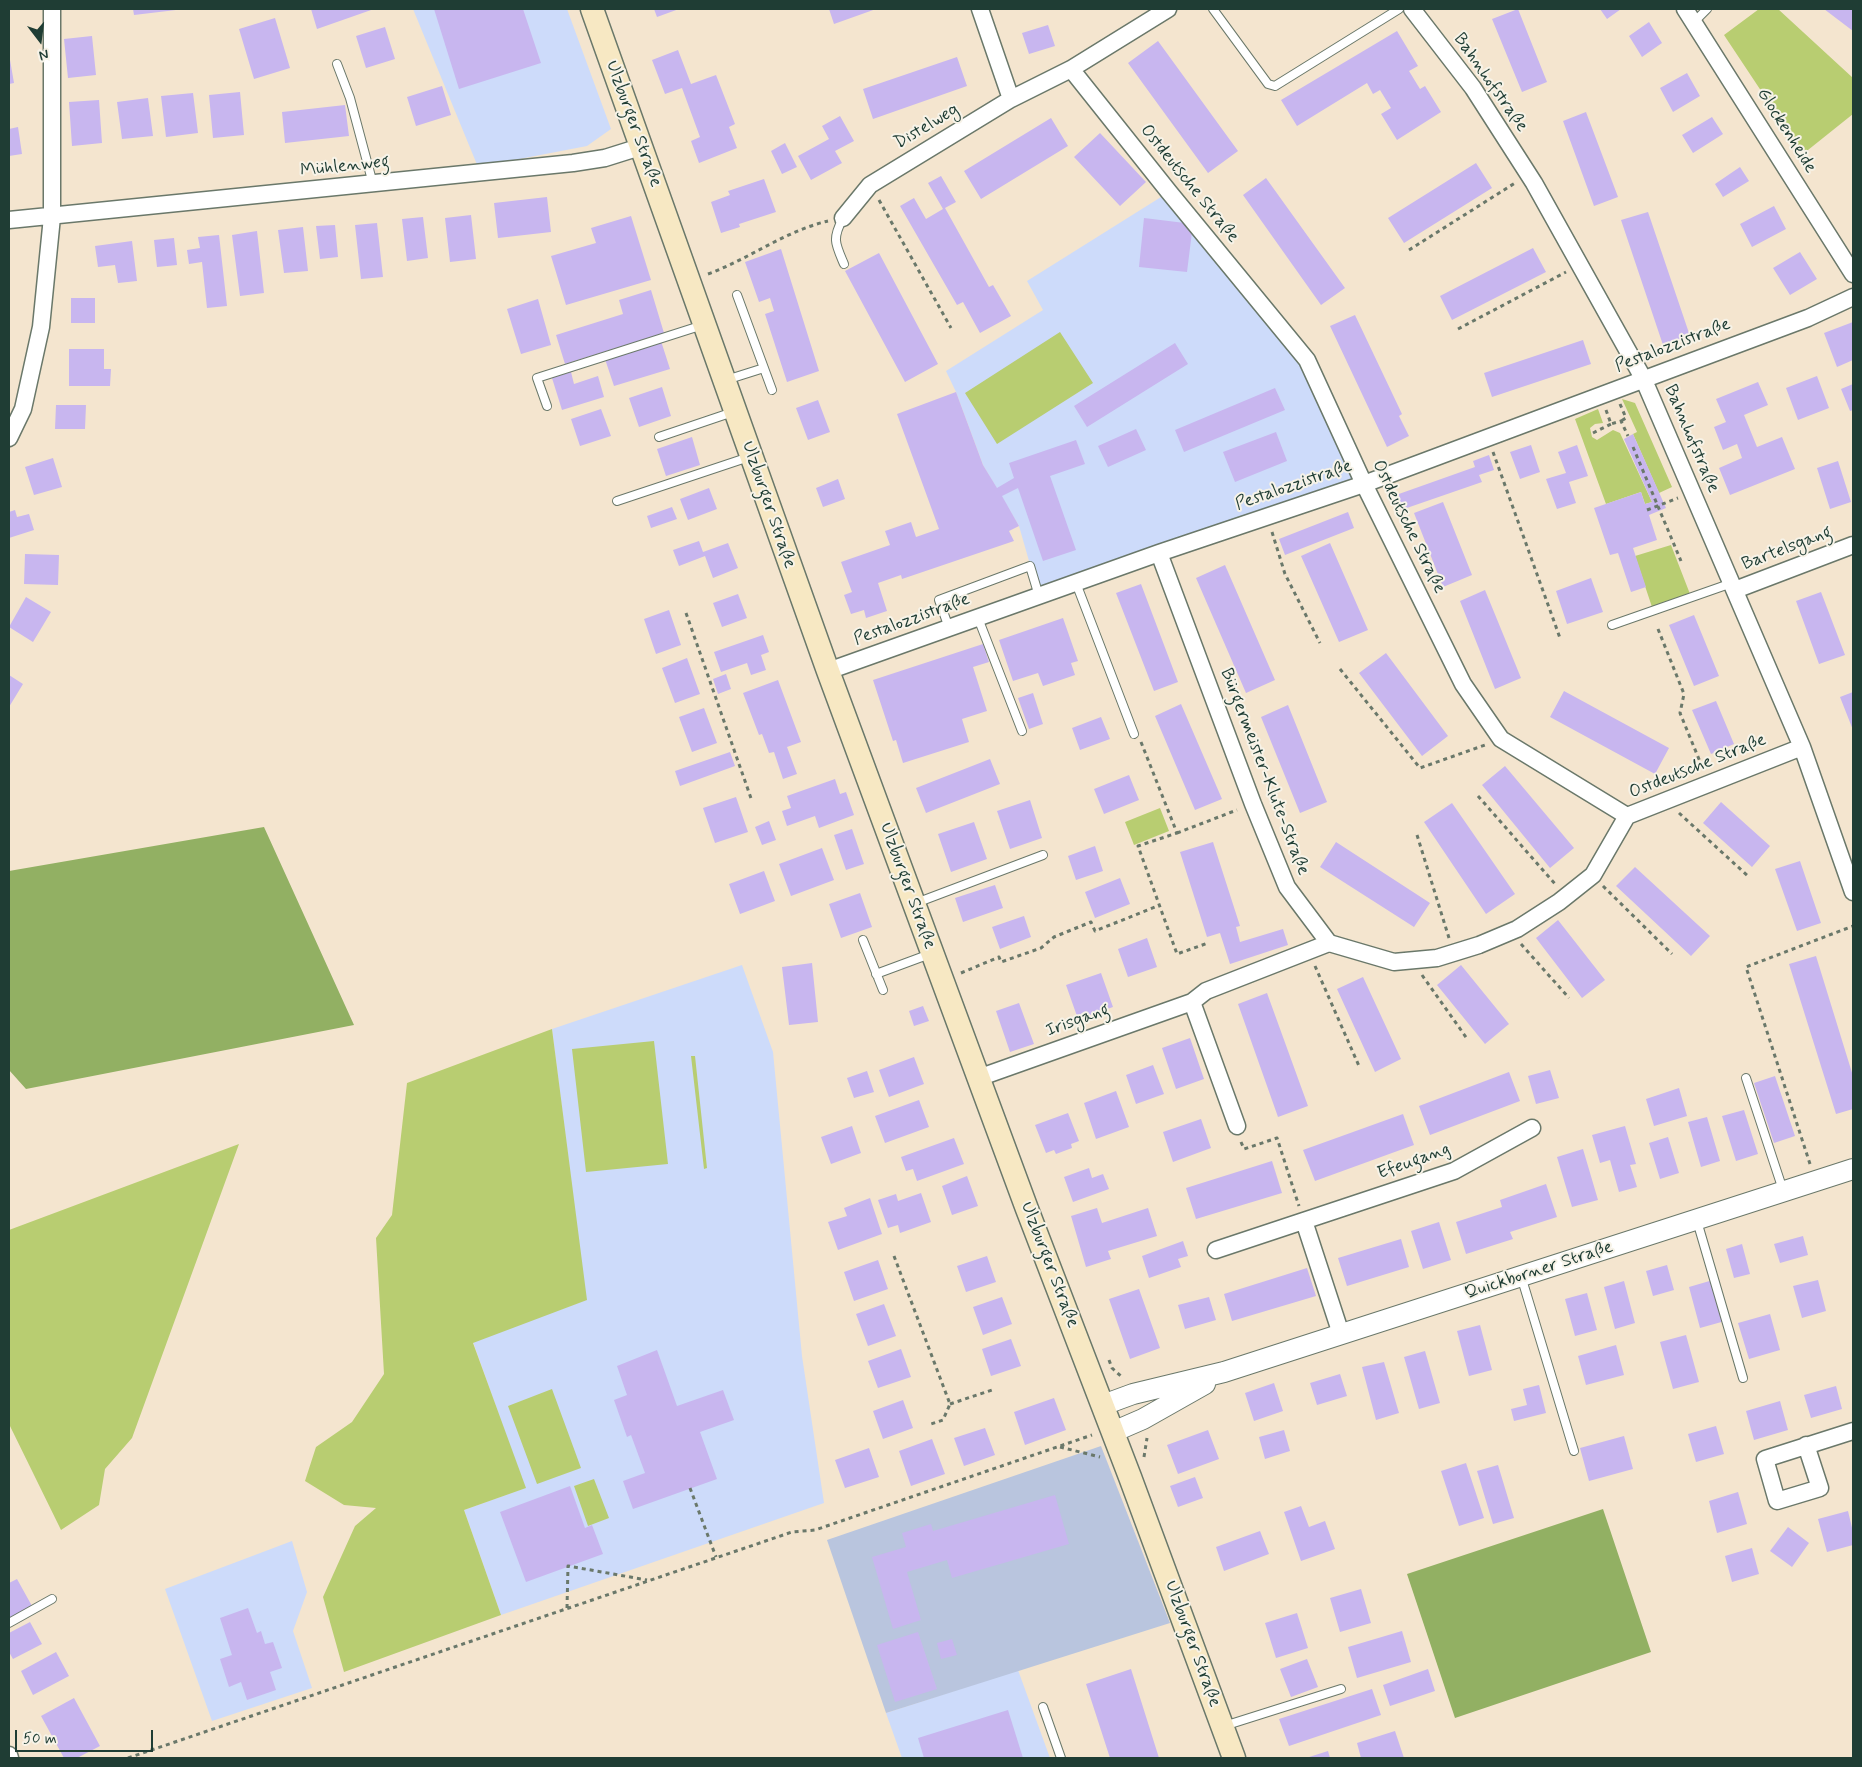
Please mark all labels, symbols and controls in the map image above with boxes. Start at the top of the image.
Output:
north arrow [15,15,65,65]
street label: Bahnhofstraße [1448,29,1532,137]
text: N [37,45,51,64]
street label: Ulzburger Straße [600,58,666,190]
street label: Glockenheide [1751,85,1821,177]
street label: Distelweg [891,99,963,155]
street label: Ostdeutsche Straße [1135,121,1243,247]
street label: Mühlenweg [299,152,391,182]
street label: Pestalozzistraße [1612,314,1734,378]
street label: Bahnhofstraße [1658,382,1724,496]
street label: Ulzburger Straße [736,439,800,571]
street label: Pestalozzistraße [1233,456,1355,516]
street label: Ostdeutsche Straße [1366,457,1450,597]
street label: Bartelsgang [1739,522,1835,576]
street label: Pestalozzistraße [851,589,973,651]
street label: Bürgermeister-Klute-Straße [1215,665,1313,879]
street label: Ostdeutsche Straße [1626,730,1770,804]
street label: Ulzburger Straße [874,820,940,952]
street label: Irisgang [1043,1000,1113,1042]
street label: Efeugang [1375,1139,1453,1185]
street label: Ulzburger Straße [1015,1199,1083,1331]
street label: Quickborner Straße [1462,1237,1616,1305]
street label: Ulzburger Straße [1159,1578,1225,1710]
scale bar [18,1720,155,1752]
text: 50 m [23,1729,57,1749]

